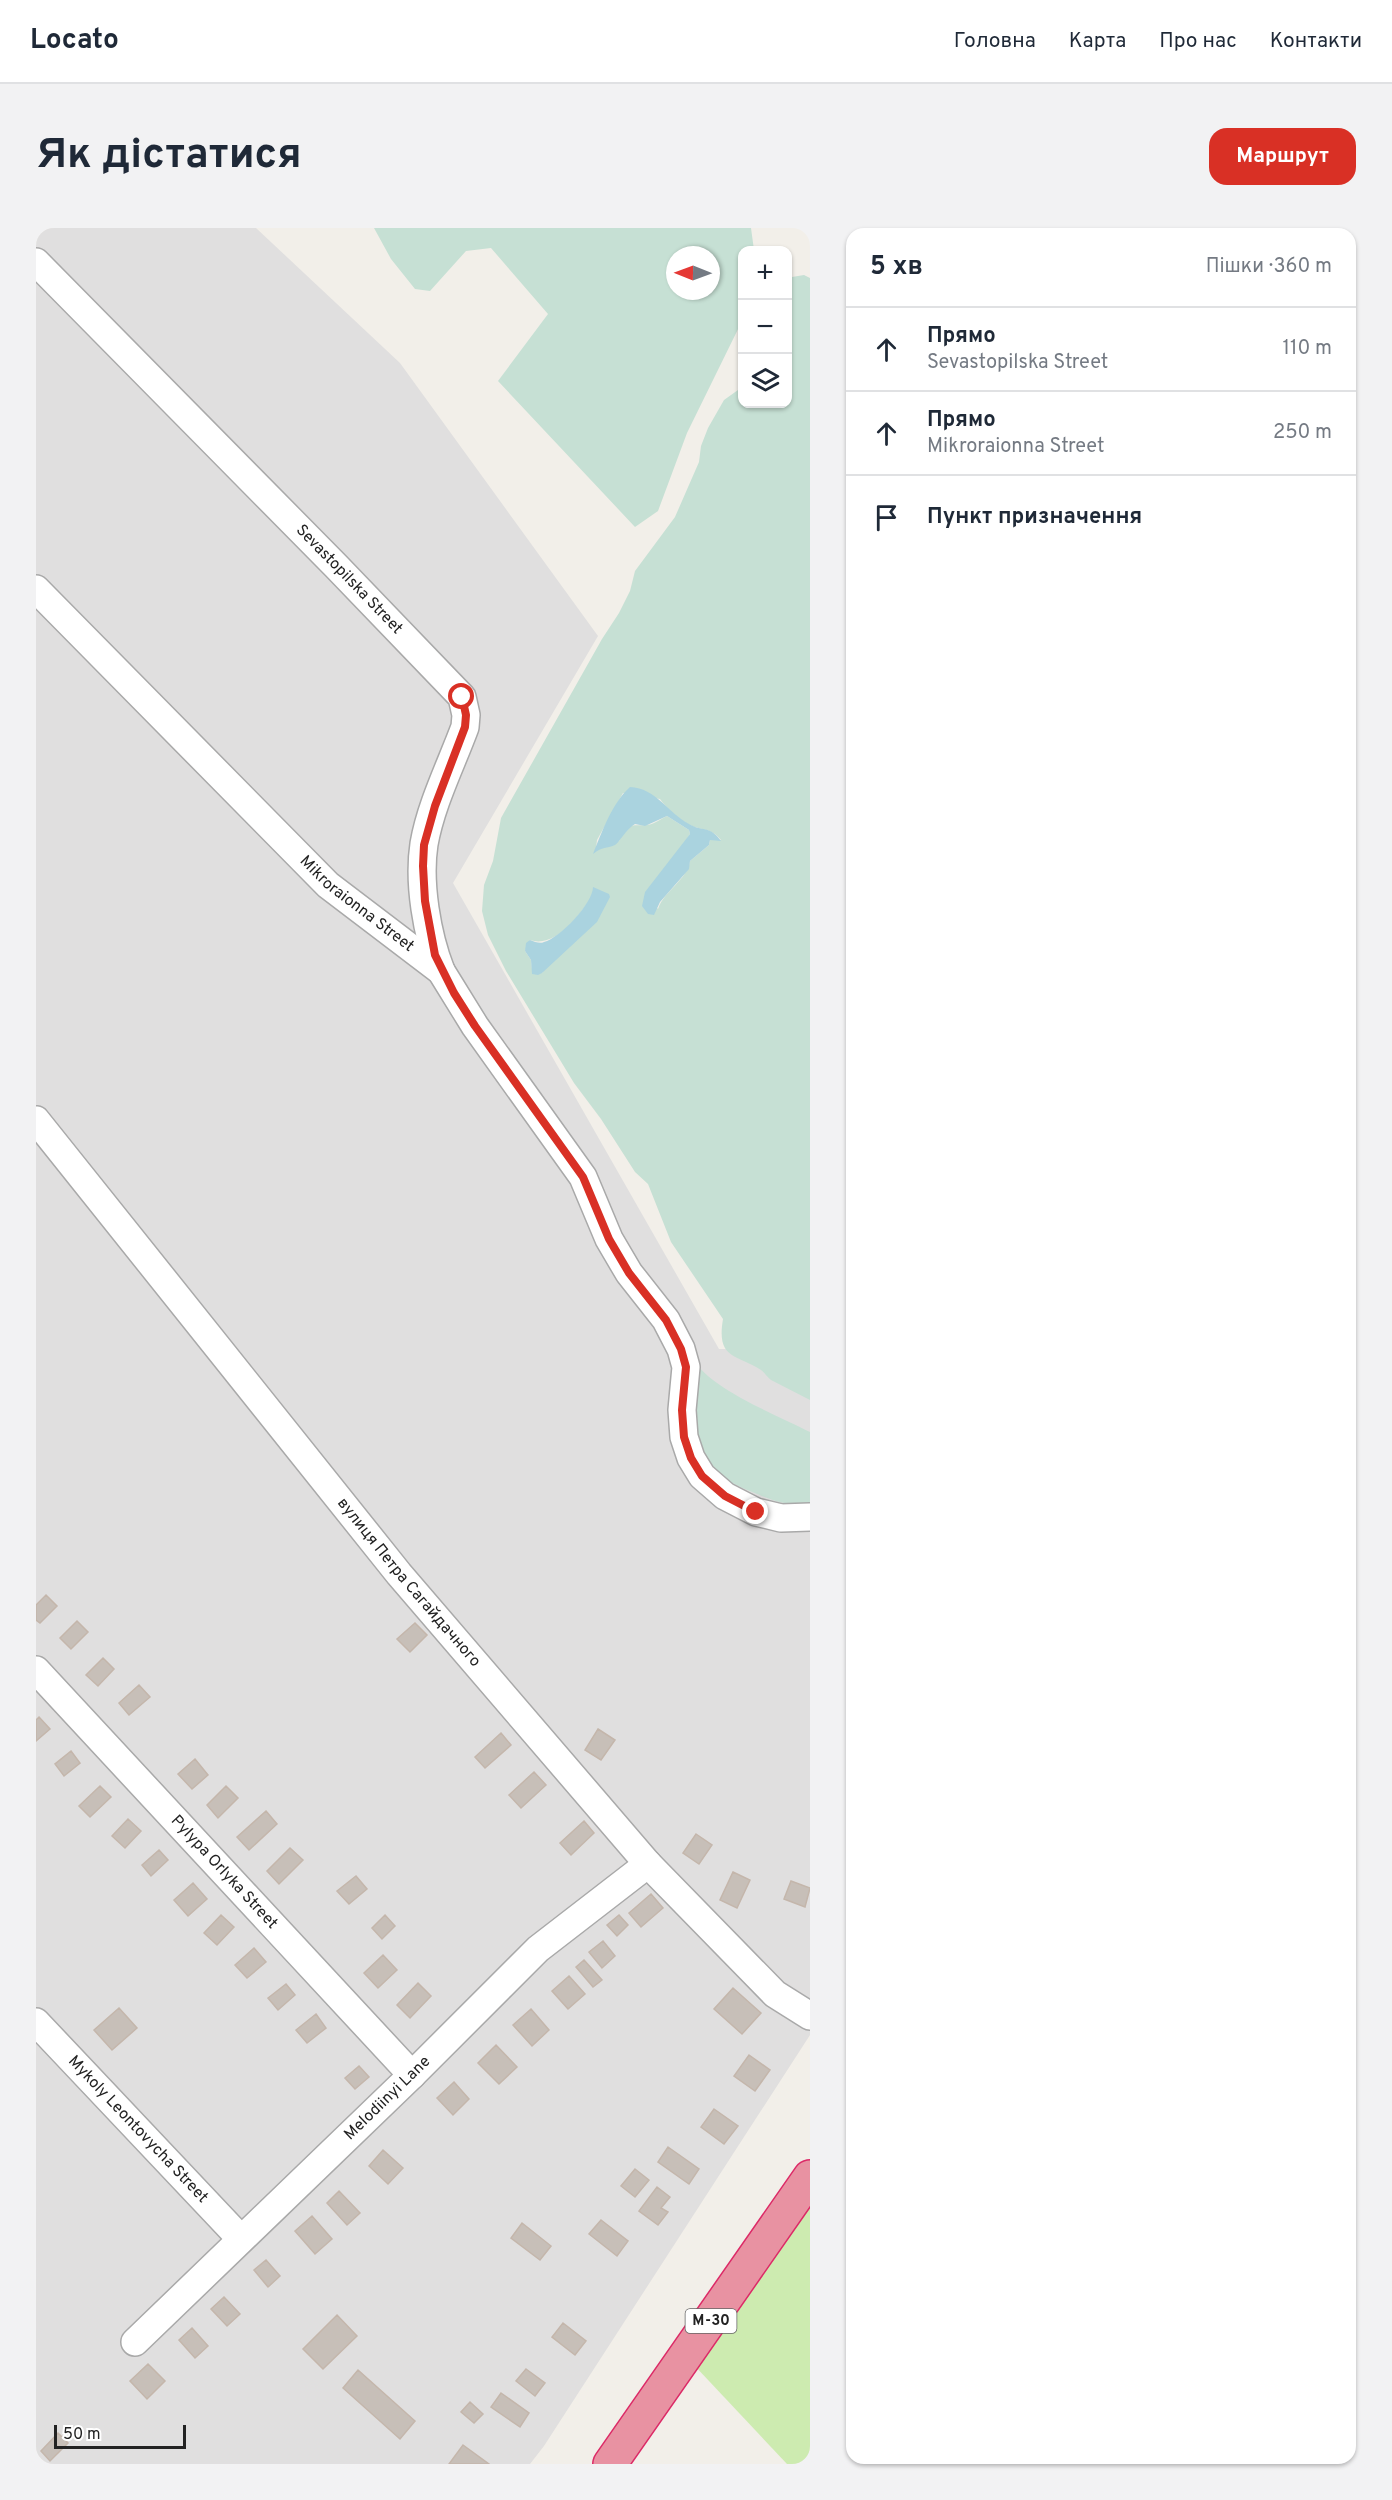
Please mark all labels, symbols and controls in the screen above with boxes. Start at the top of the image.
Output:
text: Locato [30,23,119,59]
text: Головна [954,28,1036,55]
text: Карта [1069,28,1126,55]
text: Про нас [1159,28,1237,55]
text: Контакти [1270,28,1362,55]
button: Маршрут [1209,128,1356,185]
text: Як дістатися [36,130,302,183]
north arrow [666,246,720,300]
map controls [738,246,792,408]
button: + [738,246,792,300]
text: 5 хв [870,251,923,284]
text: Пішки · 360 m [1206,254,1332,280]
button: − [738,300,792,354]
text: Прямо [927,323,996,350]
icon: ahead [870,333,903,366]
text: 110 m [1283,336,1332,362]
text: Sevastopilska Street [927,350,1108,376]
button: layers [738,354,792,408]
text: Прямо [927,407,996,434]
icon: ahead [870,417,903,450]
text: 250 m [1273,420,1332,446]
text: Mikroraionna Street [927,434,1104,460]
icon: arrive [870,501,903,534]
text: Пункт призначення [927,504,1142,531]
street label: Sevastopilska Street [291,521,407,639]
route start [448,683,474,709]
street label: Mikroraionna Street [295,852,418,957]
street label: вулиця Петра Сагайдачного [332,1494,485,1671]
route end [742,1498,768,1524]
street label: Pylypa Orlyka Street [166,1811,282,1933]
street label: Mykoly Leontovycha Street [63,2052,212,2207]
street label: Melodiinyi Lane [340,2052,435,2145]
road number: М-30 [686,2309,736,2333]
scale bar [54,2422,186,2450]
text: 50 m [63,2425,101,2445]

